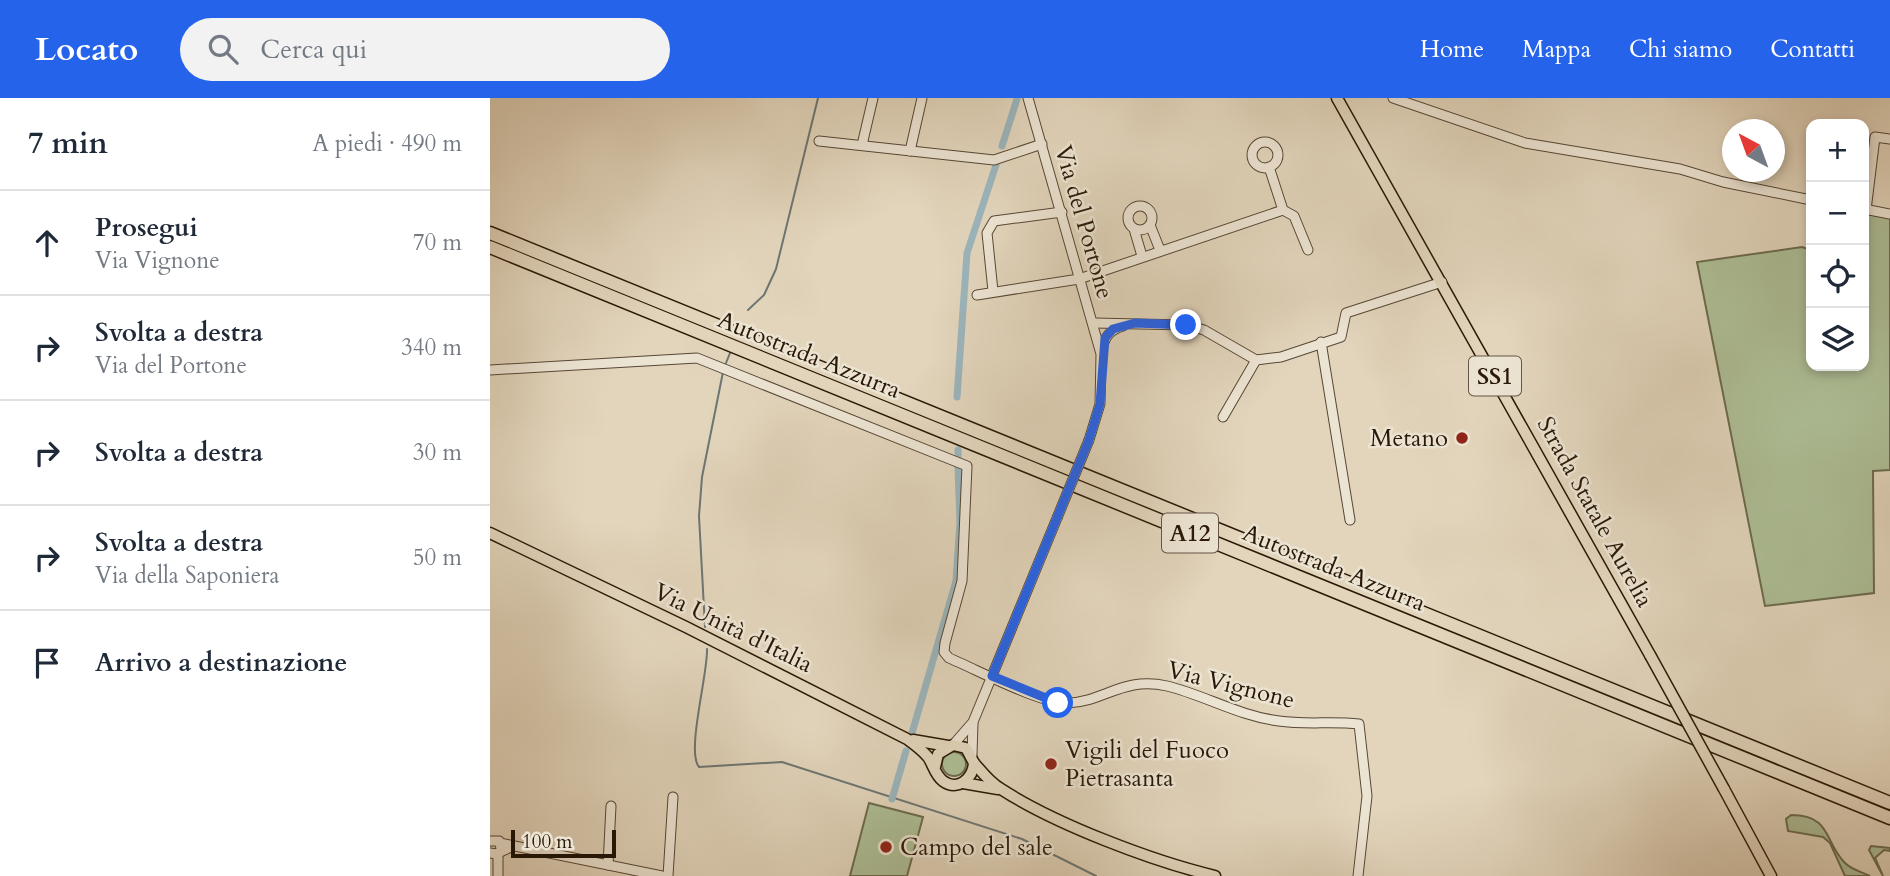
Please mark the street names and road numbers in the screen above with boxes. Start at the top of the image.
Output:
street label: Via del Portone [1046,141,1122,303]
street label: Autostrada Azzurra [713,303,906,407]
road number: SS1 [1469,356,1521,396]
street label: Strada Statale Aurelia [1529,411,1661,614]
road number: A12 [1162,514,1218,552]
street label: Autostrada Azzurra [1238,516,1431,620]
street label: Via Unità d'Italia [648,575,819,681]
street label: Via Vignone [1164,653,1298,717]

